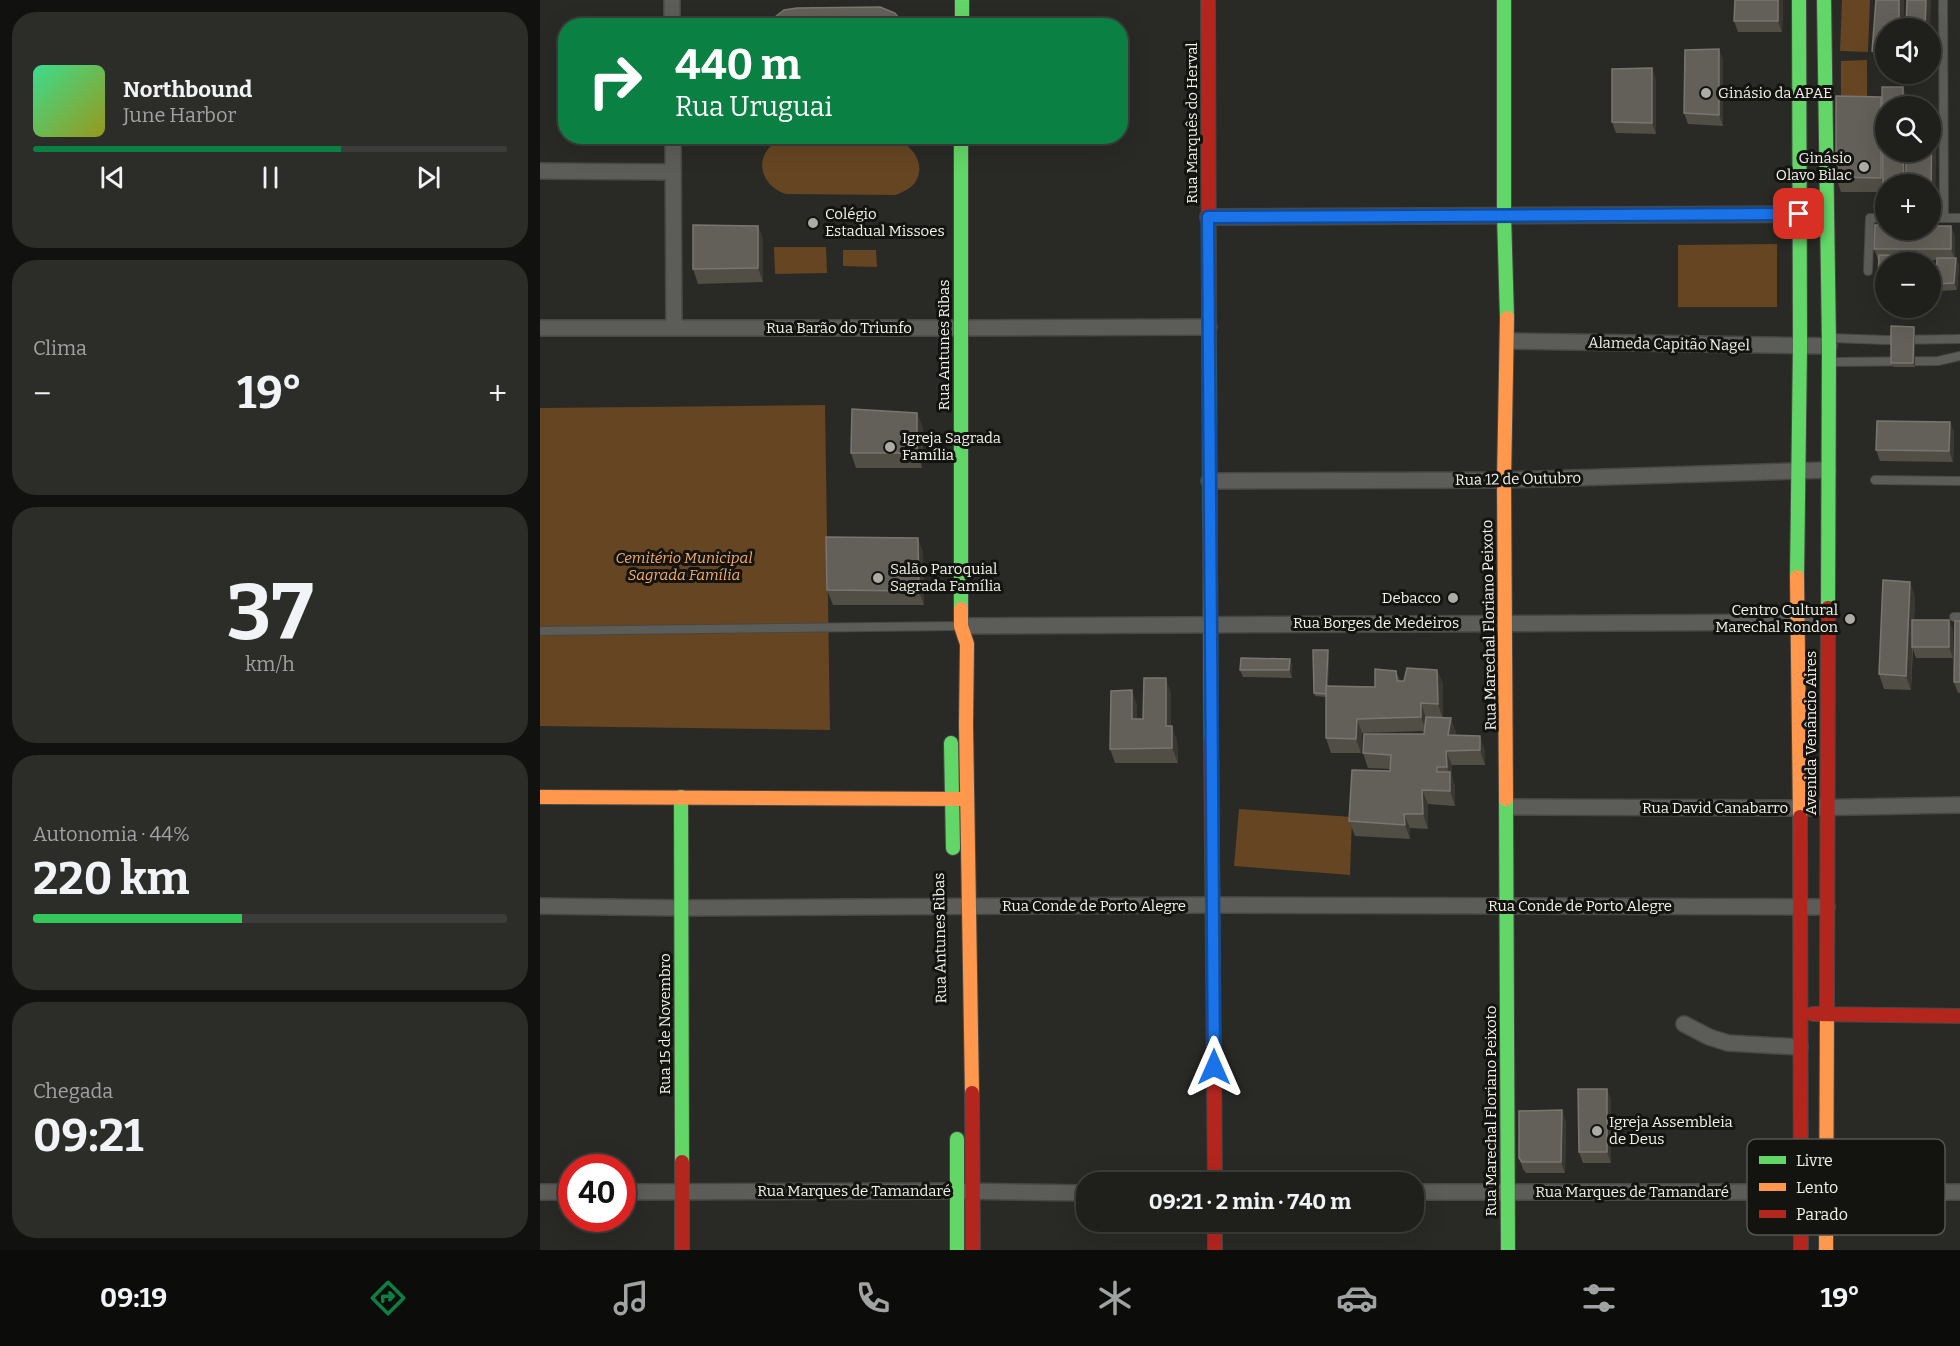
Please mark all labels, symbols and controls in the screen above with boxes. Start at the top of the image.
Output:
map controls [1875,18,1941,318]
button: sound [1875,18,1941,84]
text: 440 m [675,40,801,90]
icon: right [576,42,654,120]
street label: Rua Marquês do Herval [1183,42,1201,204]
text: Northbound [123,76,252,103]
place label: Ginásio da APAE [1718,84,1832,102]
marker: Ginásio da APAE [1699,86,1713,100]
text: Rua Uruguai [675,91,833,123]
button: search [1875,96,1941,162]
text: June Harbor [123,103,236,127]
place label: Ginásio Olavo Bilac [1776,149,1852,184]
marker: Ginásio Olavo Bilac [1857,160,1871,174]
icon: previous [96,161,129,194]
icon: pause [254,161,287,194]
icon: next [412,161,445,194]
button: + [1875,174,1941,240]
pin [1773,188,1824,239]
icon: arrive [1782,197,1815,230]
place label: Colégio Estadual Missoes [825,205,945,240]
marker: Colégio Estadual Missoes [806,216,820,230]
button: − [1875,252,1941,318]
street label: Rua Antunes Ribas [935,280,953,410]
street label: Rua Barão do Triunfo [766,319,912,337]
street label: Alameda Capitão Nagel [1588,334,1750,354]
text: Clima [33,336,87,360]
text: 19° [237,366,302,420]
text: − [33,374,51,414]
text: + [488,374,507,414]
place label: Igreja Sagrada Família [902,429,1001,464]
marker: Igreja Sagrada Família [883,440,897,454]
street label: Rua 12 de Outubro [1455,469,1581,489]
street label: Rua Marechal Floriano Peixoto [1478,519,1500,731]
park label: Cemitério Municipal Sagrada Família [616,549,752,584]
place label: Salão Paroquial Sagrada Família [890,560,1001,595]
text: 37 [227,566,313,660]
marker: Salão Paroquial Sagrada Família [871,571,885,585]
place label: Debacco [1382,589,1441,607]
marker: Debacco [1446,591,1460,605]
place label: Centro Cultural Marechal Rondon [1715,601,1839,636]
marker: Centro Cultural Marechal Rondon [1843,612,1857,626]
street label: Rua Borges de Medeiros [1293,614,1459,632]
street label: Avenida Venâncio Aires [1802,651,1820,815]
text: km/h [245,652,295,676]
street label: Rua David Canabarro [1642,799,1788,817]
text: Autonomia · 44% [33,822,190,846]
text: 220 km [33,852,189,906]
street label: Rua Antunes Ribas [930,872,950,1004]
street label: Rua Conde de Porto Alegre [1002,897,1186,915]
street label: Rua Conde de Porto Alegre [1488,897,1672,915]
street label: Rua 15 de Novembro [656,953,674,1095]
street label: Rua Marechal Floriano Peixoto [1482,1006,1500,1216]
position arrow [1182,1035,1246,1099]
text: Chegada [33,1079,113,1103]
text: 09:21 [33,1109,143,1163]
place label: Igreja Assembleia de Deus [1609,1113,1733,1148]
marker: Igreja Assembleia de Deus [1590,1124,1604,1138]
legend [1747,1139,1945,1235]
text: Livre [1796,1151,1833,1170]
speed limit sign: 40 [558,1154,636,1232]
text: Lento [1796,1178,1838,1197]
street label: Rua Marques de Tamandaré [757,1182,951,1200]
street label: Rua Marques de Tamandaré [1535,1183,1729,1201]
text: 09:21 · 2 min · 740 m [1149,1188,1351,1215]
text: Parado [1796,1205,1848,1224]
icon: directions [367,1277,409,1319]
icon: music [610,1277,652,1319]
icon: phone [852,1277,894,1319]
icon: climate [1094,1277,1136,1319]
icon: car [1336,1277,1378,1319]
icon: filters [1578,1277,1620,1319]
text: 09:19 [100,1282,167,1314]
text: 19° [1821,1282,1860,1314]

